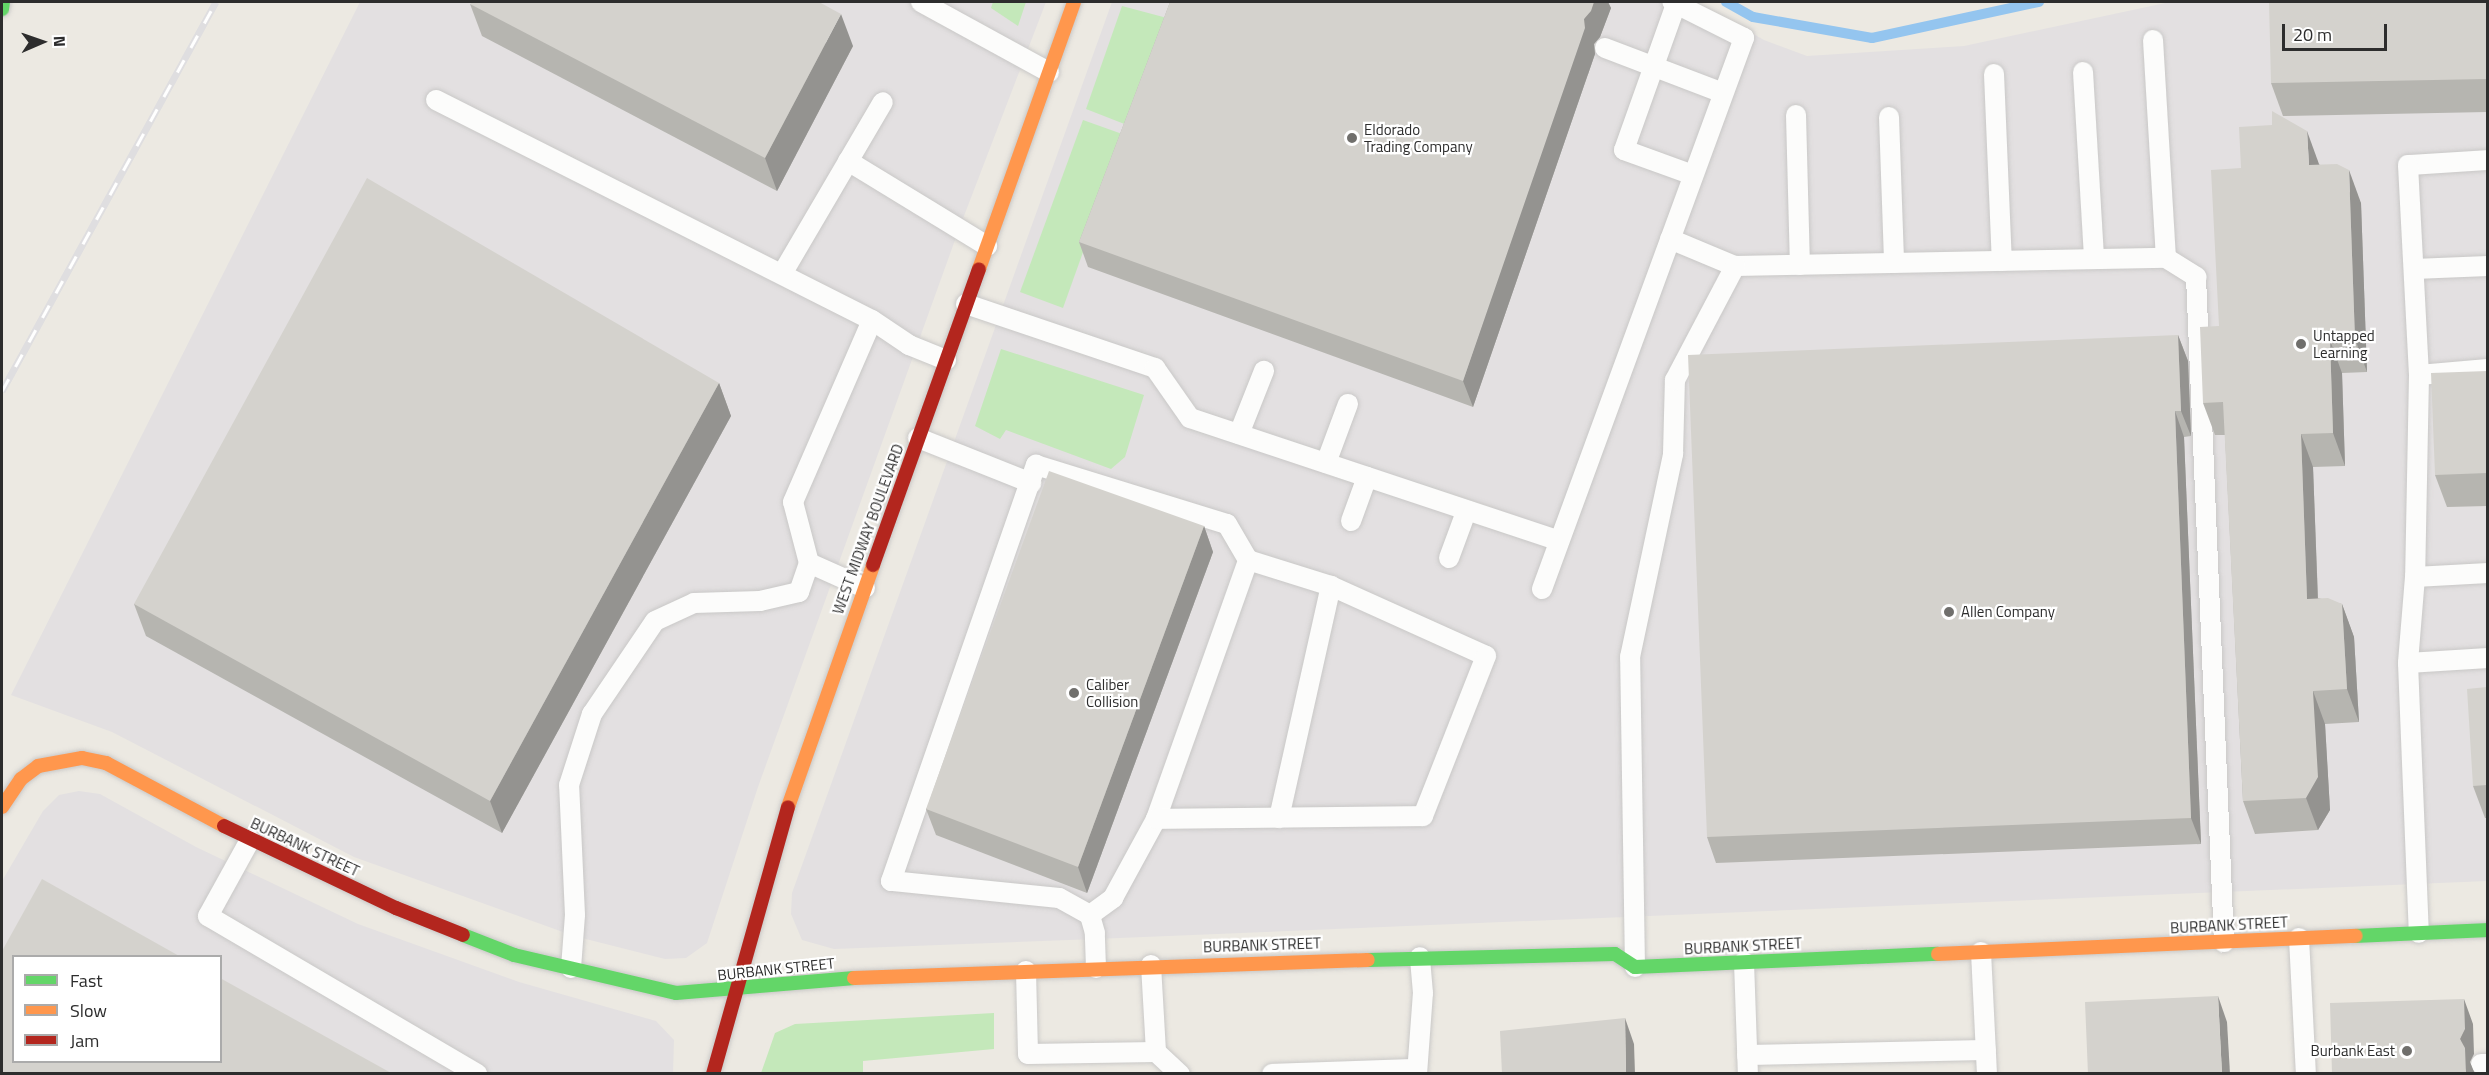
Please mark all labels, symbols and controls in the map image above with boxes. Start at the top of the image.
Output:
north arrow [12,12,72,72]
scale bar [2285,12,2390,50]
text: 20 m [2293,21,2332,48]
text: N [48,35,72,47]
place label: Eldorado Trading Company [1364,120,1473,155]
marker: Eldorado Trading Company [1345,131,1359,145]
place label: Untapped Learning [2313,326,2375,361]
marker: Untapped Learning [2294,337,2308,351]
street label: WEST MIDWAY BOULEVARD [829,441,907,617]
place label: Allen Company [1961,603,2055,621]
marker: Allen Company [1942,605,1956,619]
place label: Caliber Collision [1086,675,1138,710]
marker: Caliber Collision [1067,686,1081,700]
street label: BURBANK STREET [248,814,362,880]
street label: BURBANK STREET [2170,913,2288,937]
street label: BURBANK STREET [1203,934,1321,956]
street label: BURBANK STREET [1684,934,1802,958]
street label: BURBANK STREET [716,954,836,984]
legend [12,955,222,1063]
text: Fast [70,967,103,994]
text: Slow [70,997,107,1024]
text: Jam [70,1027,99,1054]
place label: Burbank East [2311,1042,2395,1060]
marker: Burbank East [2400,1044,2414,1058]

